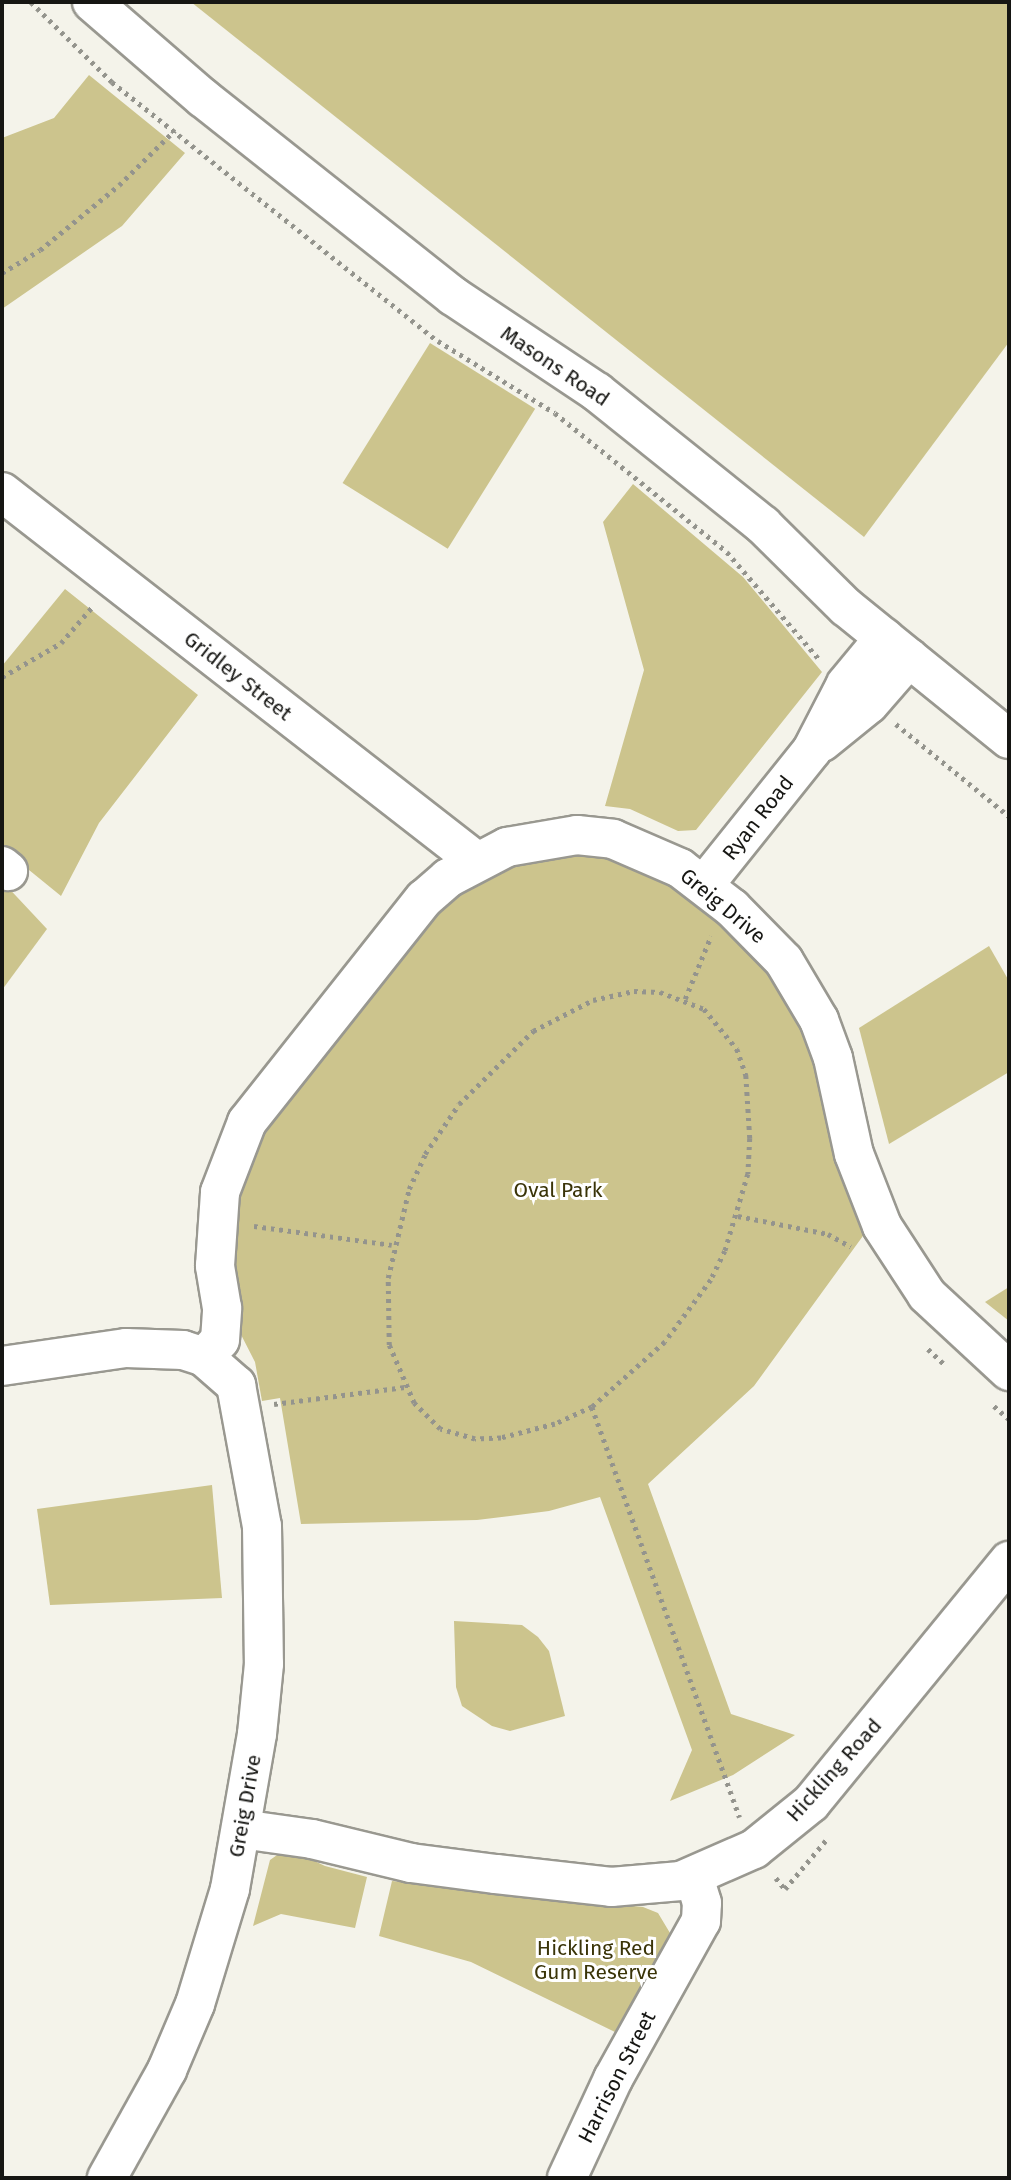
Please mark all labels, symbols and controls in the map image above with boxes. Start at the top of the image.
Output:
street label: Masons Road [496,320,614,412]
street label: Gridley Street [179,626,297,726]
street label: Ryan Road [717,771,799,865]
street label: Greig Drive [675,863,771,949]
park label: Oval Park [514,1177,602,1203]
street label: Hickling Road [781,1713,887,1827]
street label: Greig Drive [224,1753,266,1859]
park label: Hickling Red Gum Reserve [534,1935,658,1985]
street label: Harrison Street [573,2007,661,2147]

